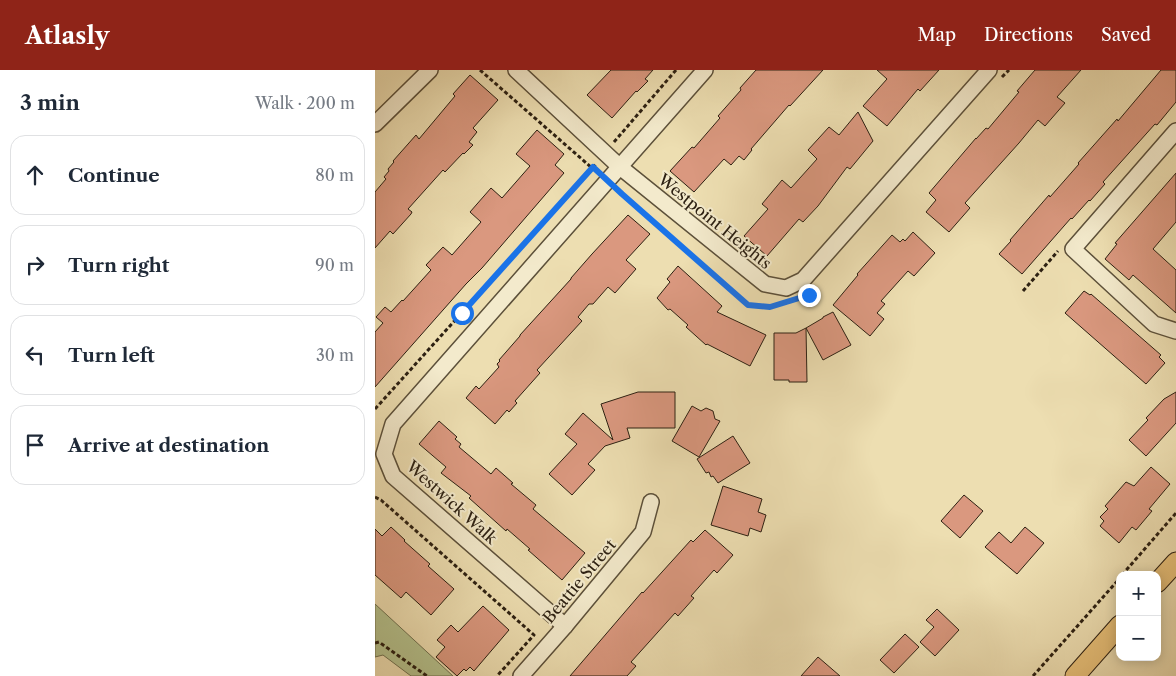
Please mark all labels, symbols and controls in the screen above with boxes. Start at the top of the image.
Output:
text: Atlasly [25,21,109,50]
text: Map [917,24,956,46]
text: Directions [984,24,1073,46]
text: Saved [1101,24,1151,46]
text: 3 min [20,90,80,115]
text: Walk · 200 m [255,93,355,113]
icon: ahead [21,161,49,189]
text: Continue [68,164,160,187]
text: 80 m [315,165,354,185]
street label: Westpoint Heights [653,168,776,273]
icon: right [21,251,49,279]
text: Turn right [68,254,169,277]
text: 90 m [315,255,354,275]
route end [798,284,821,307]
route start [451,302,474,325]
icon: left [21,341,49,369]
text: Turn left [68,344,155,367]
text: 30 m [316,345,354,365]
icon: arrive [21,431,49,459]
text: Arrive at destination [68,434,269,457]
street label: Westwick Walk [402,455,502,549]
street label: Beattie Street [538,535,620,627]
map controls [1116,571,1161,661]
button: + [1116,571,1161,616]
button: − [1116,616,1161,661]

